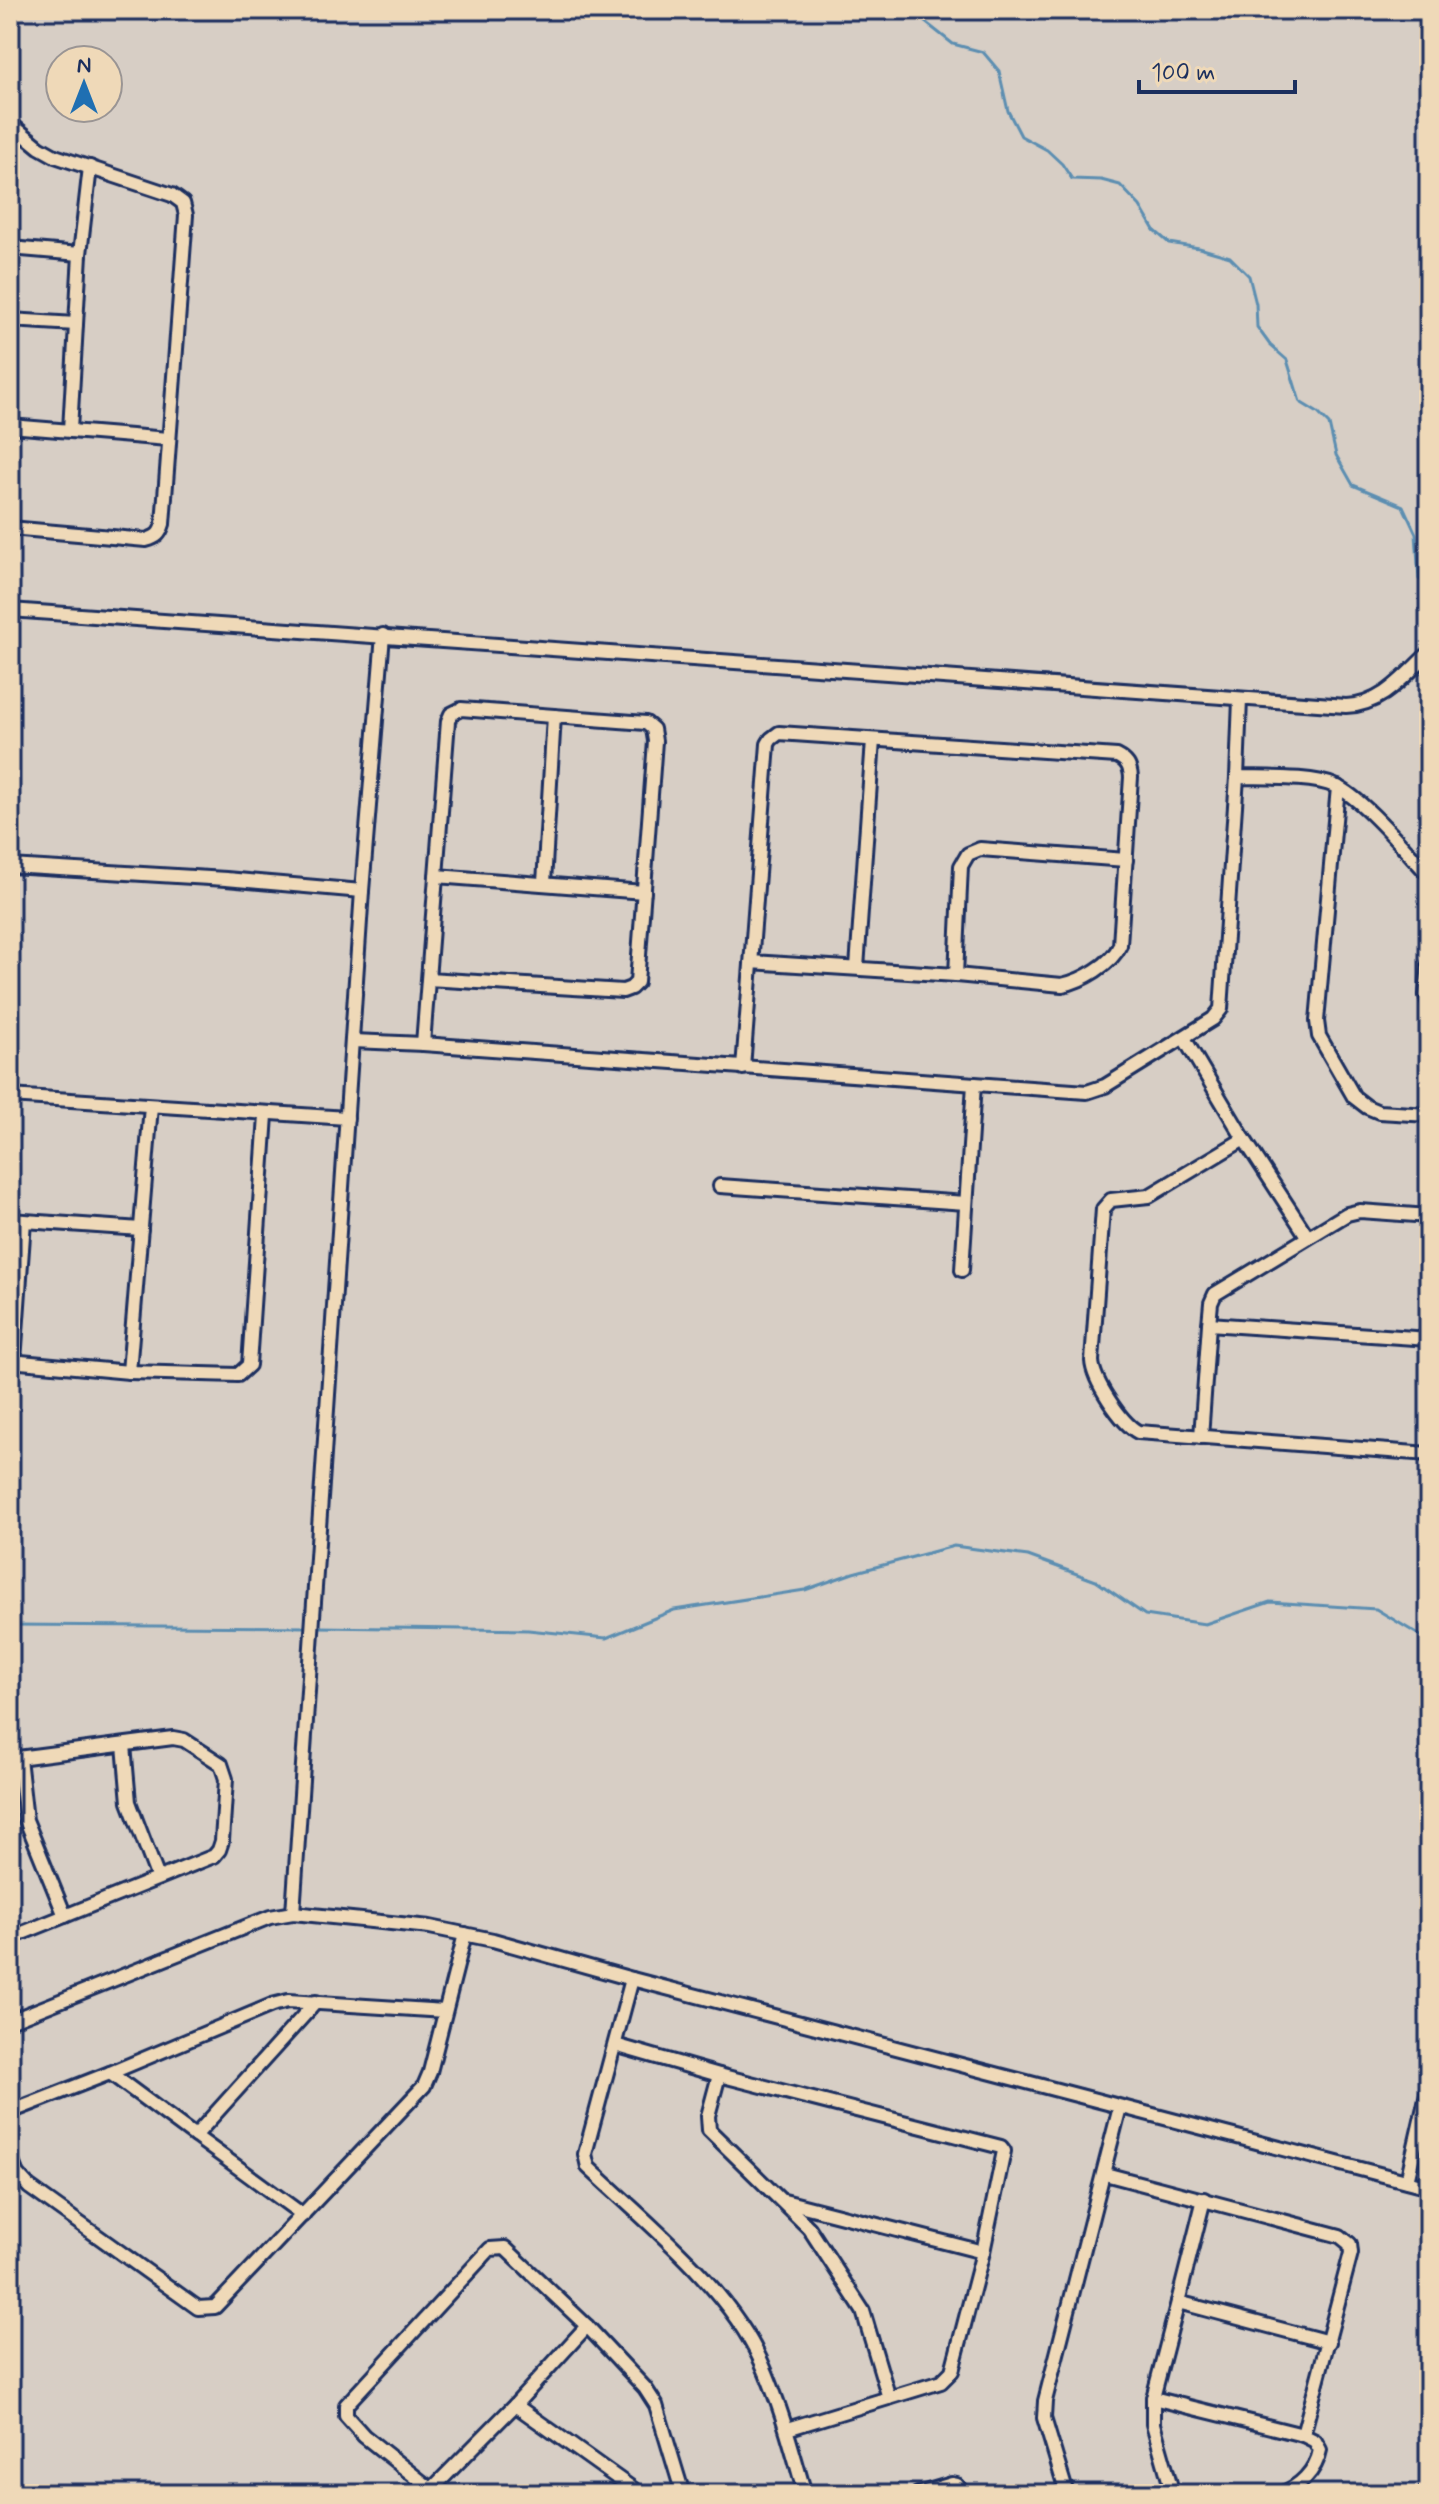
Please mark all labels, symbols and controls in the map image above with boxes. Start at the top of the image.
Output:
north arrow [44,44,124,124]
scale bar [1139,44,1295,94]
text: N [77,52,91,80]
text: 100 m [1151,58,1215,89]

